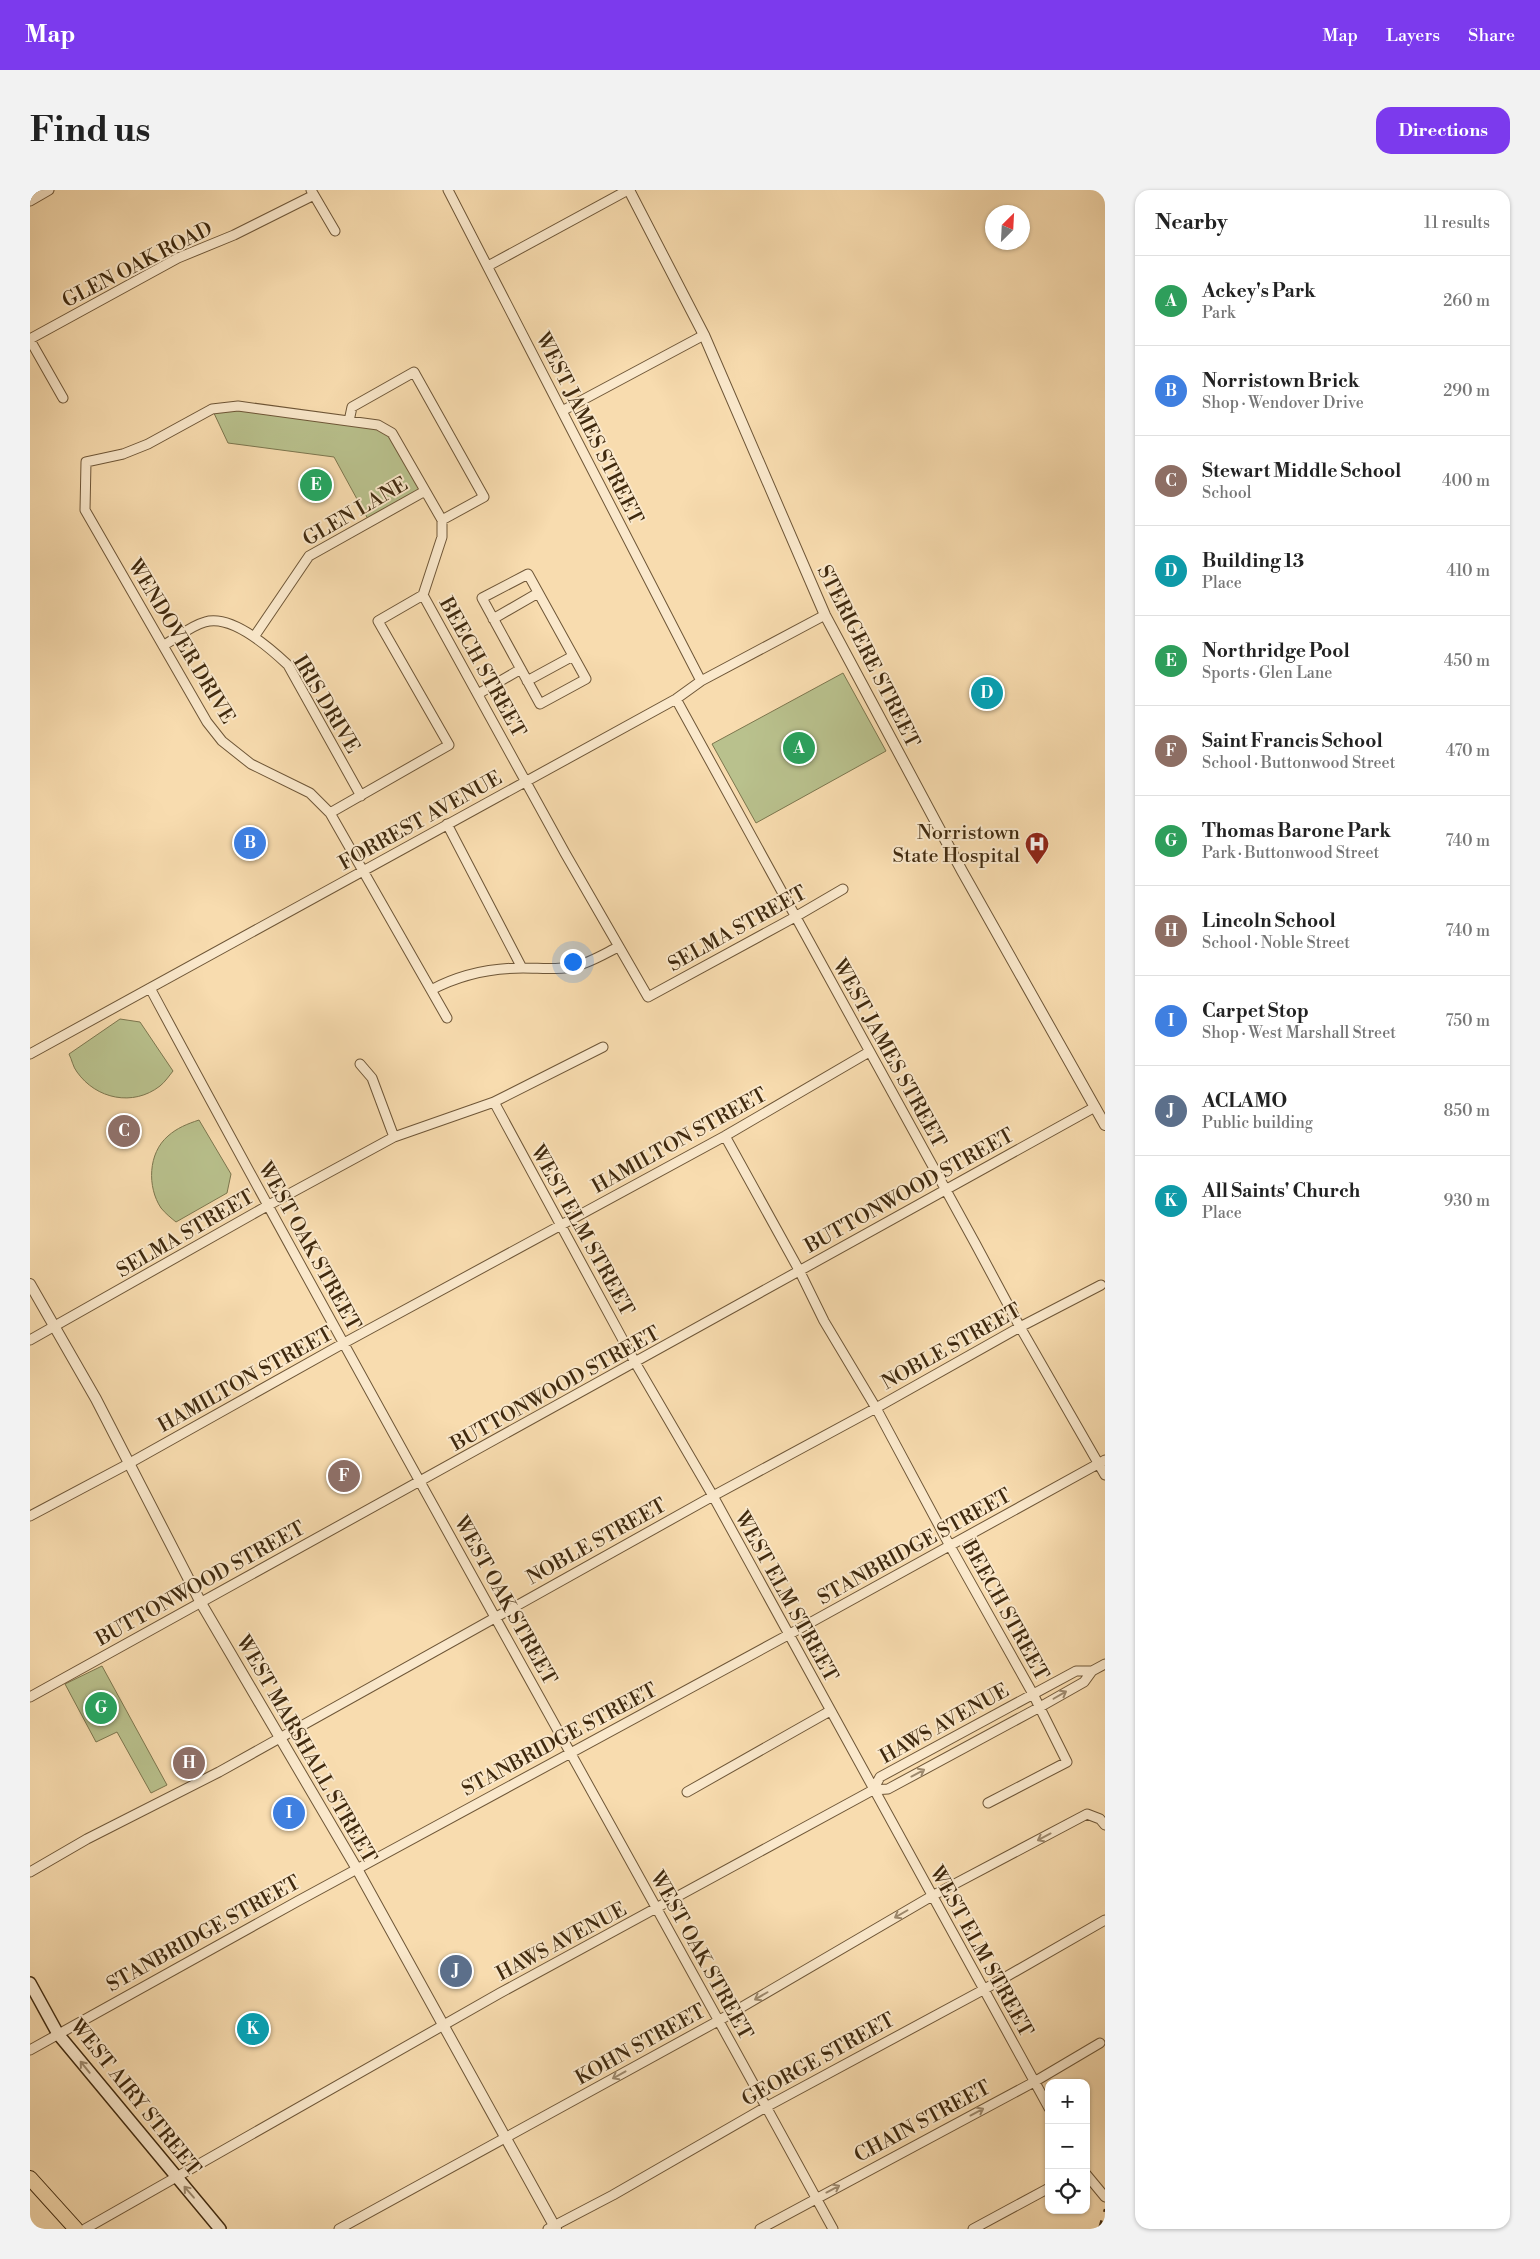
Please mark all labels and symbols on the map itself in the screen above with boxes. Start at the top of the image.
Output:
north arrow [985,205,1030,250]
street label: GLEN OAK ROAD [58,217,217,314]
street label: WEST JAMES STREET [529,328,648,529]
pin: E [300,466,332,504]
street label: GLEN LANE [298,471,412,551]
street label: WENDOVER DRIVE [121,554,240,729]
street label: STERIGERE STREET [811,561,925,752]
street label: BEECH STREET [432,592,530,742]
street label: IRIS DRIVE [287,651,365,758]
pin: D [971,674,1003,712]
pin: A [783,729,815,767]
street label: FORREST AVENUE [335,766,507,877]
place label: Norristown State Hospital [892,821,1020,869]
pin: B [234,824,266,862]
hospital icon: Norristown State Hospital [1024,831,1050,865]
street label: SELMA STREET [664,881,811,978]
your location [560,949,586,975]
street label: WEST JAMES STREET [826,954,951,1152]
street label: HAMILTON STREET [588,1083,772,1200]
pin: C [108,1112,140,1150]
street label: BUTTONWOOD STREET [800,1123,1019,1260]
street label: WEST ELM STREET [524,1140,639,1320]
street label: WEST OAK STREET [251,1157,365,1336]
street label: SELMA STREET [112,1185,259,1284]
street label: NOBLE STREET [877,1299,1026,1396]
street label: BUTTONWOOD STREET [446,1321,665,1458]
street label: HAMILTON STREET [154,1322,338,1439]
pin: F [328,1457,360,1495]
street label: STANBRIDGE STREET [813,1484,1016,1611]
street label: NOBLE STREET [522,1494,671,1591]
street label: WEST ELM STREET [728,1506,843,1686]
street label: WEST OAK STREET [447,1511,561,1690]
street label: BUTTONWOOD STREET [91,1516,310,1653]
street label: BEECH STREET [955,1535,1053,1685]
street label: WEST MARSHALL STREET [230,1630,381,1868]
street label: STANBRIDGE STREET [458,1678,662,1802]
street label: HAWS AVENUE [876,1678,1014,1770]
pin: G [85,1689,117,1727]
one-way arrow [1053,1690,1067,1700]
pin: H [173,1744,205,1782]
one-way arrow [910,1768,925,1778]
pin: I [273,1794,305,1832]
one-way arrow [1037,1832,1052,1842]
street label: WEST ELM STREET [923,1861,1038,2041]
street label: WEST OAK STREET [643,1866,757,2045]
street label: STANBRIDGE STREET [102,1871,305,1998]
street label: HAWS AVENUE [492,1897,631,1987]
one-way arrow [895,1910,909,1920]
pin: J [440,1952,472,1990]
one-way arrow [754,1992,769,2002]
street label: KOHN STREET [571,1999,710,2091]
street label: GEORGE STREET [738,2008,900,2113]
pin: K [237,2010,269,2048]
street label: WEST AIRY STREET [63,2014,206,2181]
one-way arrow [79,2061,90,2074]
one-way arrow [612,2071,627,2080]
street label: CHAIN STREET [850,2076,995,2169]
one-way arrow [969,2107,984,2117]
one-way arrow [826,2184,841,2194]
one-way arrow [183,2186,194,2199]

